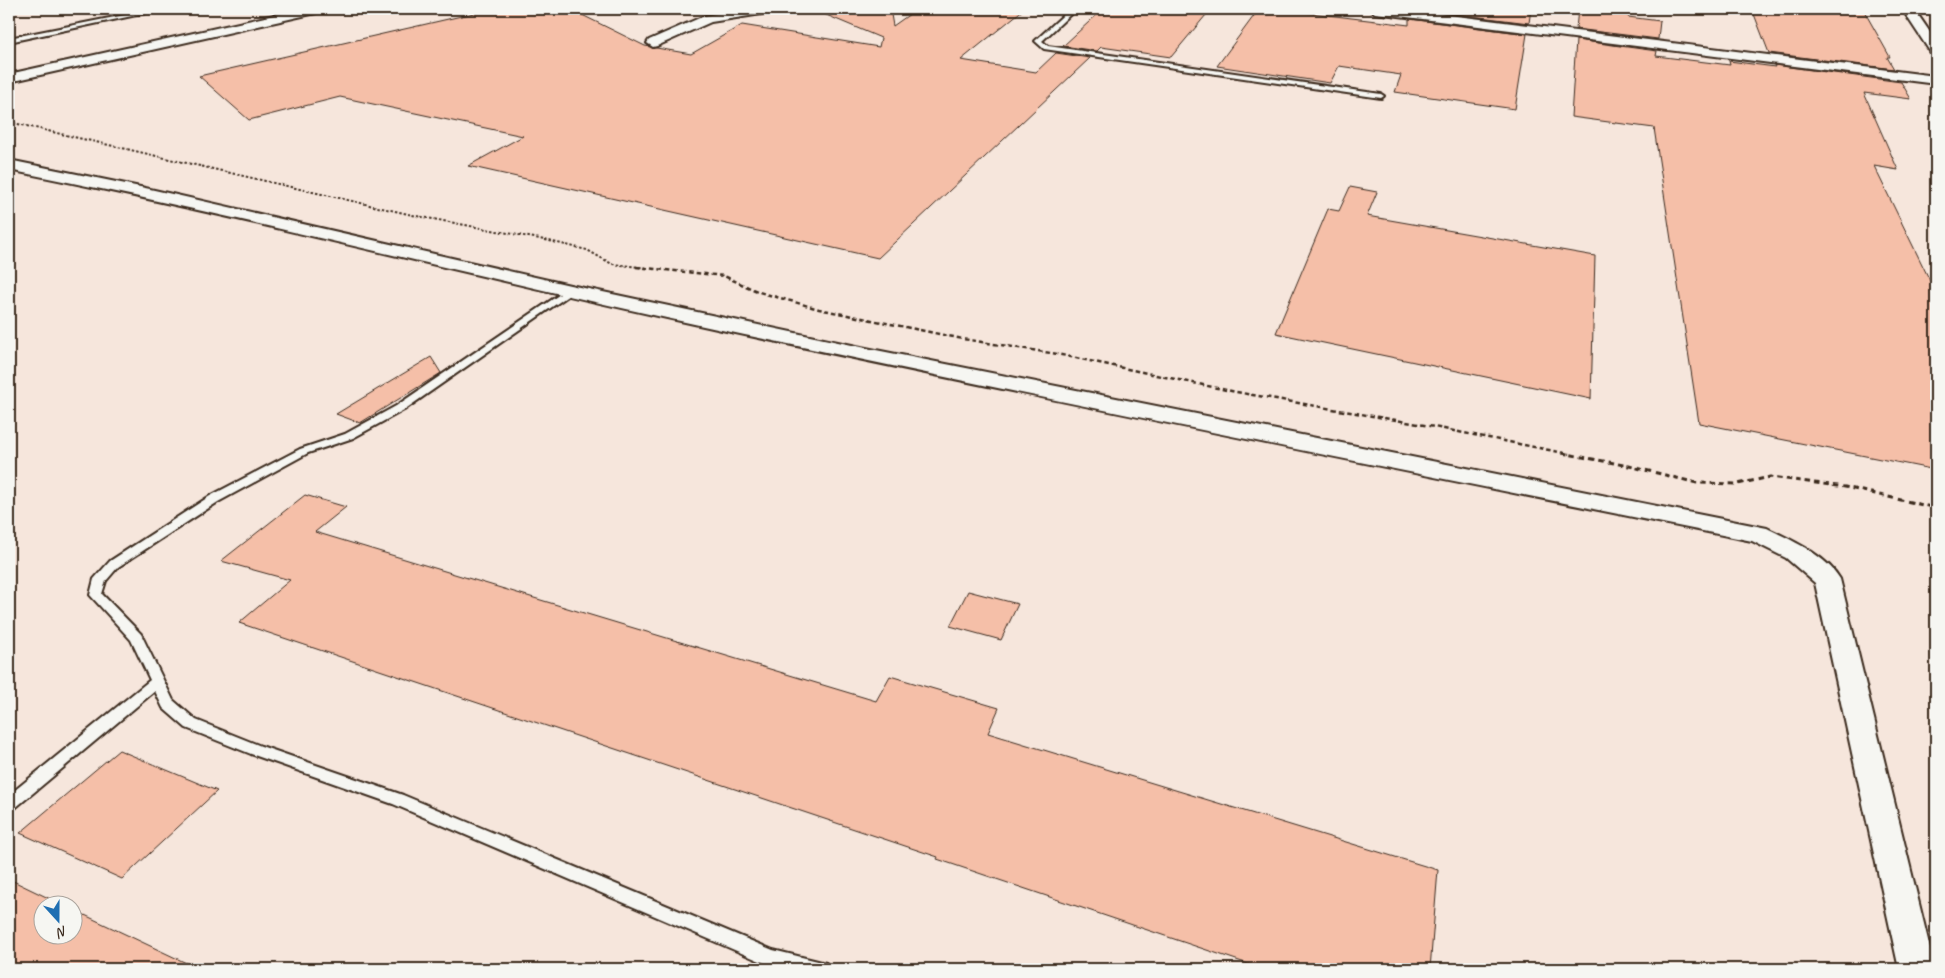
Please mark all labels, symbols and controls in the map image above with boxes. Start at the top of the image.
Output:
north arrow [32,896,82,946]
text: N [53,922,70,942]

